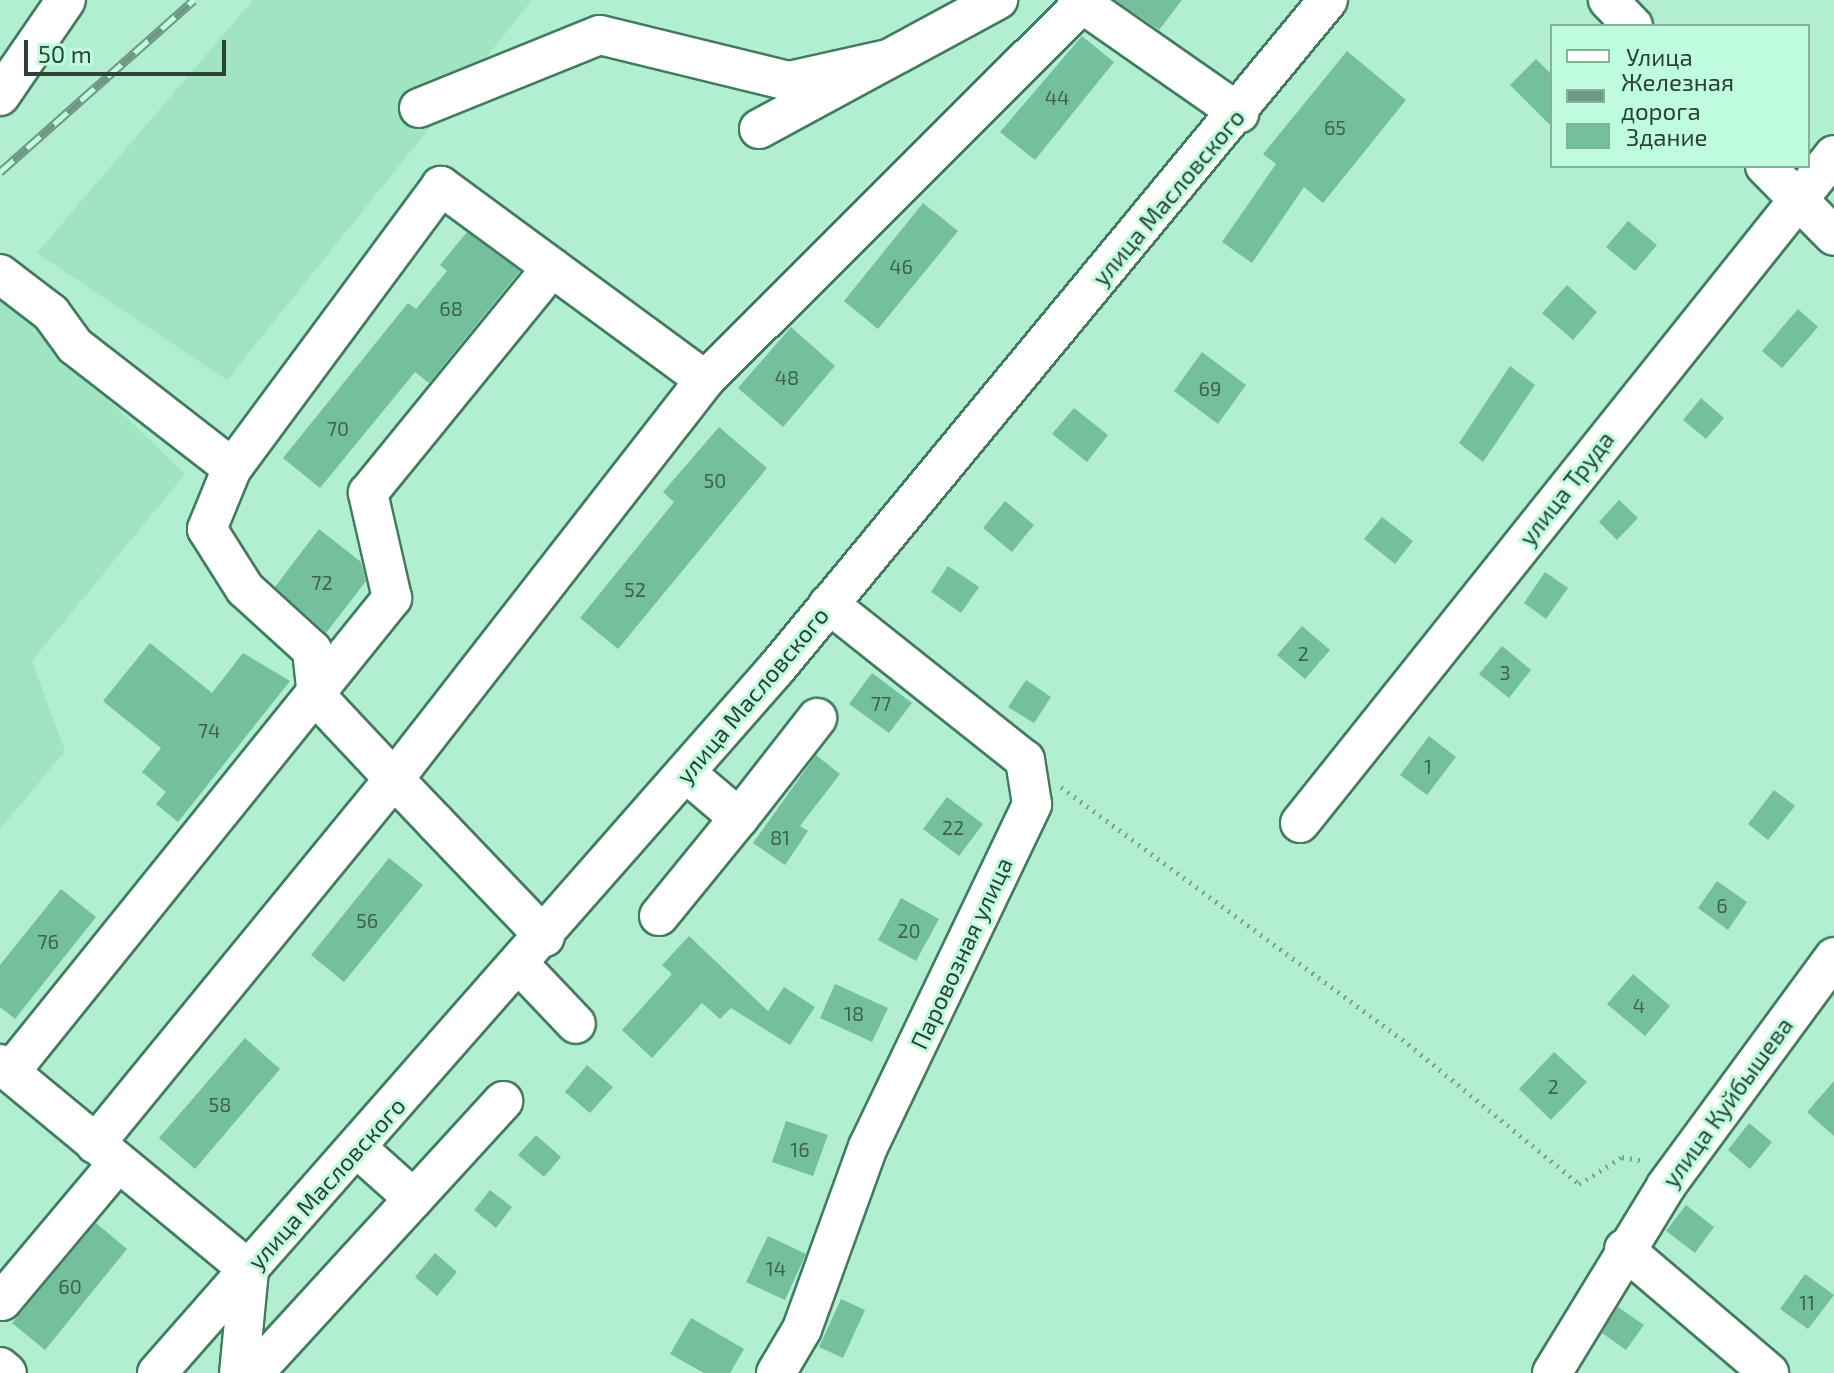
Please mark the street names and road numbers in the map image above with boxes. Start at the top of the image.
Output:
street label: улица Масловского [1086,103,1250,291]
street label: улица Труда [1512,425,1620,551]
street label: улица Масловского [670,601,834,789]
street label: Паровозная улица [904,852,1018,1054]
street label: улица Куйбышева [1656,1011,1798,1193]
street label: улица Масловского [241,1091,411,1275]

